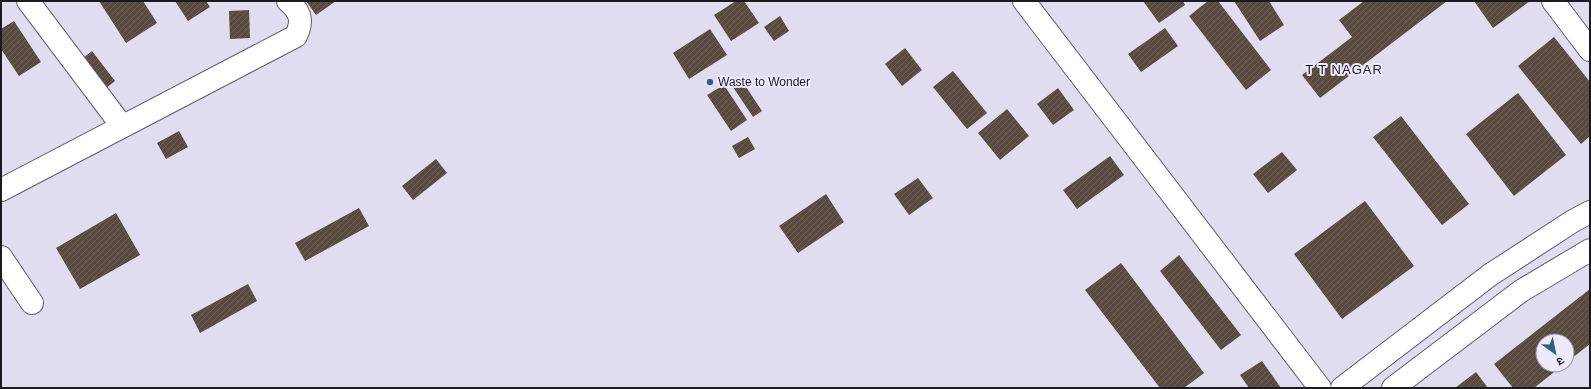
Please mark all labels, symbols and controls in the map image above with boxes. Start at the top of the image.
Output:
district label: T T NAGAR [1305,62,1383,77]
place label: Waste to Wonder [718,75,810,89]
marker: Waste to Wonder [705,77,715,87]
north arrow [1535,333,1575,373]
text: उ [1554,355,1566,368]

